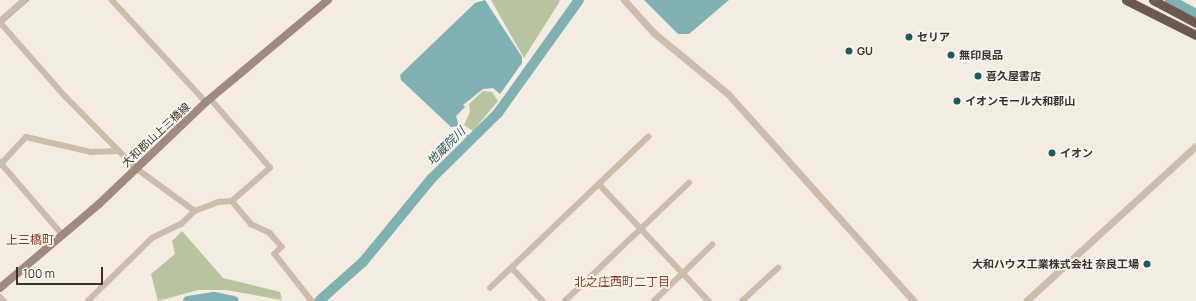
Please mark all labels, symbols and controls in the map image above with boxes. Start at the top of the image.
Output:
place label: セリア [917,30,950,44]
marker: セリア [904,32,914,42]
place label: GU [857,44,873,58]
marker: GU [844,46,854,56]
place label: 無印良品 [959,48,1003,62]
marker: 無印良品 [946,50,956,60]
place label: 喜久屋書店 [986,69,1041,83]
marker: 喜久屋書店 [973,71,983,81]
place label: イオンモール大和郡山 [965,94,1075,108]
marker: イオンモール大和郡山 [952,96,962,106]
street label: 大和郡山上三橋線 [119,100,193,170]
water label: 地蔵院川 [424,124,468,168]
place label: イオン [1060,146,1093,160]
marker: イオン [1047,148,1057,158]
district label: 上三橋町 [6,233,54,247]
place label: 大和ハウス工業株式会社 奈良工場 [972,257,1139,271]
scale bar [18,259,105,285]
marker: 大和ハウス工業株式会社 奈良工場 [1142,259,1152,269]
text: 100 m [23,265,55,282]
district label: 北之庄西町二丁目 [574,275,670,289]

